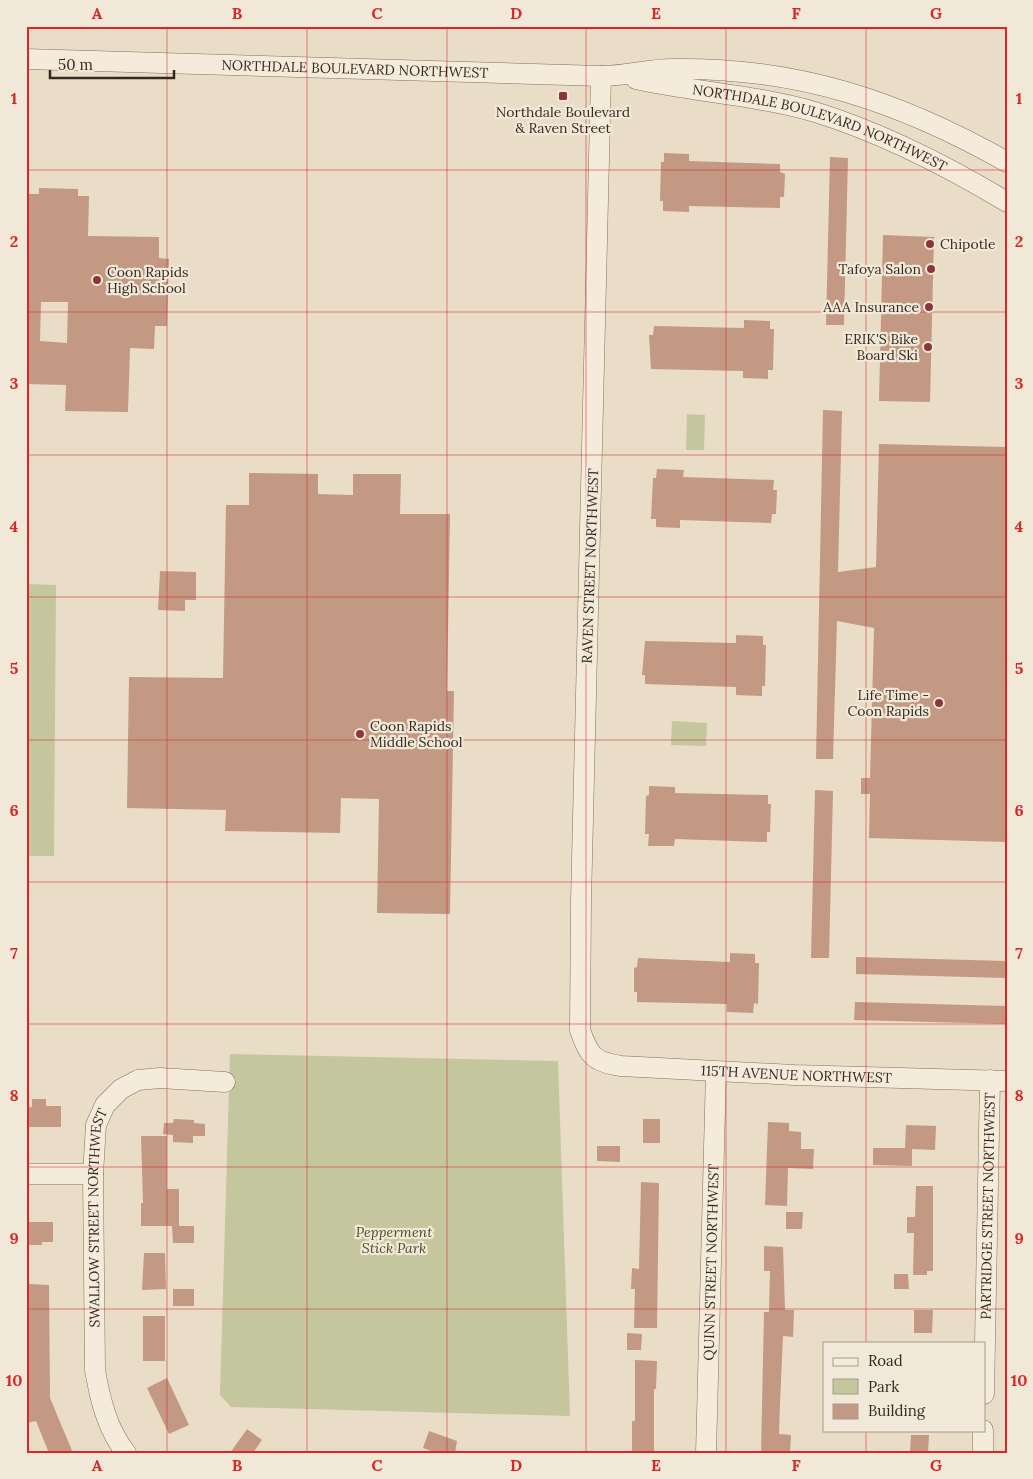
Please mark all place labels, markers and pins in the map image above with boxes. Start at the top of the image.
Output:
marker: Northdale Boulevard & Raven Street [557,90,569,102]
place label: Northdale Boulevard & Raven Street [496,103,630,137]
place label: Chipotle [940,235,996,253]
marker: Chipotle [924,238,936,250]
place label: Tafoya Salon [838,260,921,278]
place label: Coon Rapids High School [107,263,189,297]
marker: Tafoya Salon [925,263,937,275]
marker: Coon Rapids High School [91,274,103,286]
place label: AAA Insurance [822,298,919,316]
marker: AAA Insurance [923,301,935,313]
place label: ERIK'S Bike Board Ski [844,330,918,364]
marker: ERIK'S Bike Board Ski [922,341,934,353]
place label: Life Time - Coon Rapids [847,686,929,720]
marker: Life Time - Coon Rapids [933,697,945,709]
place label: Coon Rapids Middle School [370,717,463,751]
marker: Coon Rapids Middle School [354,728,366,740]

